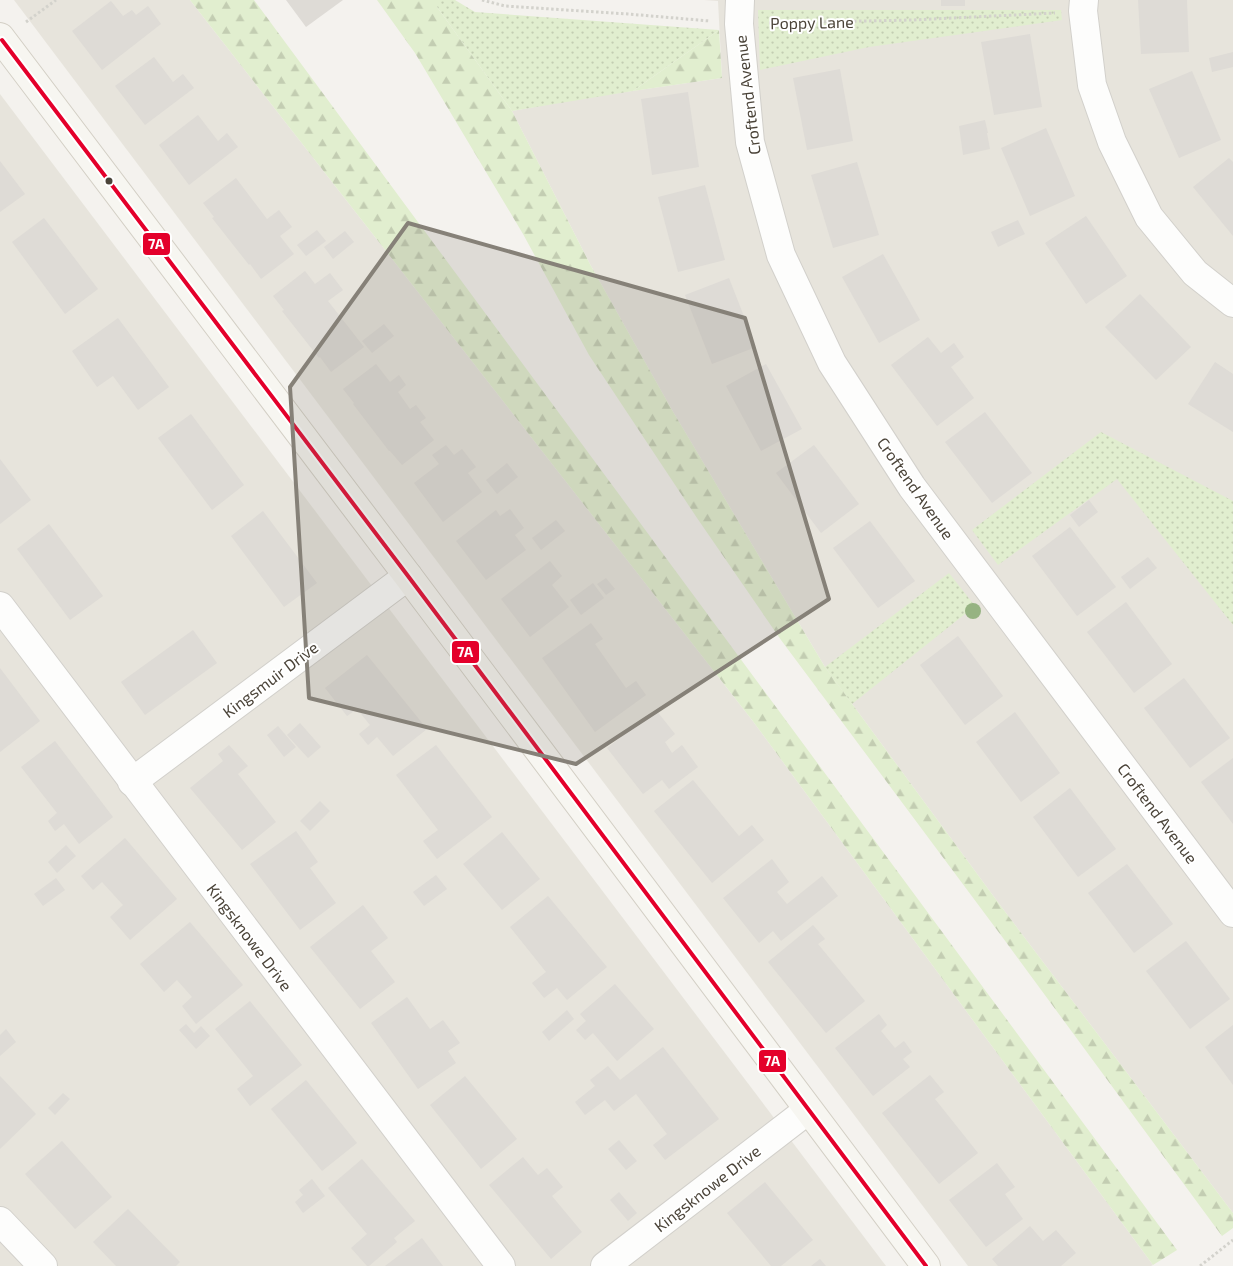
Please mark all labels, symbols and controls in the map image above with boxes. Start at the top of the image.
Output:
street label: Poppy Lane [770,12,854,32]
street label: Croftend Avenue [730,34,764,156]
unlabelled marker [104,176,114,186]
line badge: 7A [142,232,171,256]
text: 7A [148,235,165,252]
street label: Croftend Avenue [874,433,958,543]
street label: Kingsmuir Drive [219,637,321,721]
line badge: 7A [451,640,480,664]
text: 7A [457,643,474,660]
street label: Croftend Avenue [1114,759,1202,867]
street label: Kingsknowe Drive [203,880,297,994]
line badge: 7A [758,1049,787,1073]
text: 7A [764,1052,781,1069]
street label: Kingsknowe Drive [650,1141,764,1235]

